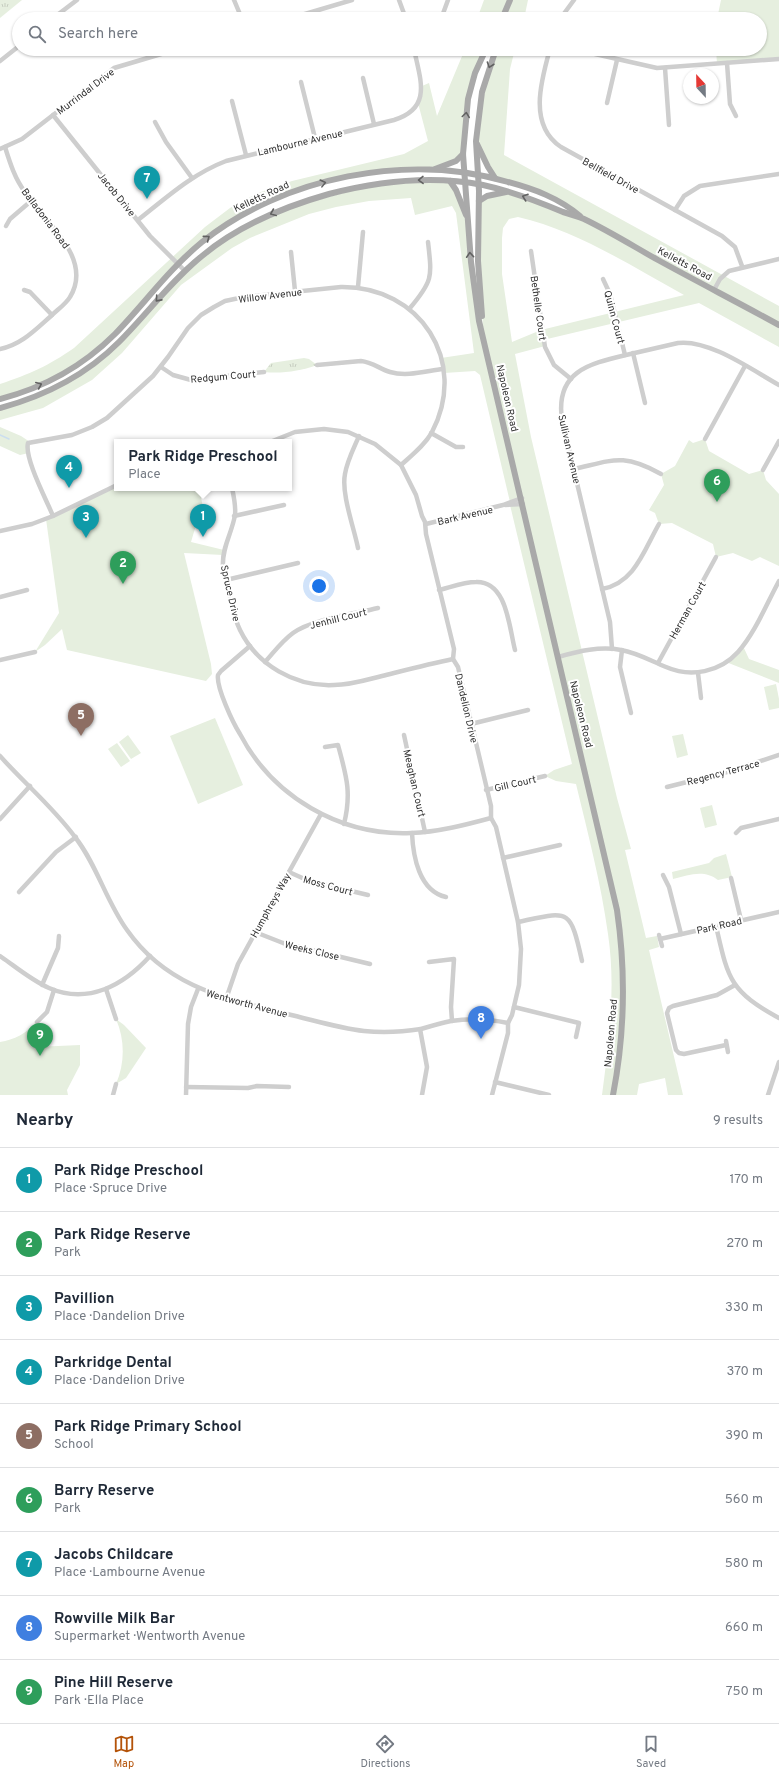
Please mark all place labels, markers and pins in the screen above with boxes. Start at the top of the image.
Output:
pin: 7 [134,166,160,199]
pin: 4 [56,455,82,488]
pin: 6 [704,469,730,502]
pin: 1 [190,504,216,537]
pin: 3 [73,505,99,538]
pin: 2 [110,551,136,584]
pin: 5 [68,703,94,736]
pin: 8 [468,1006,494,1039]
pin: 9 [27,1023,53,1056]

